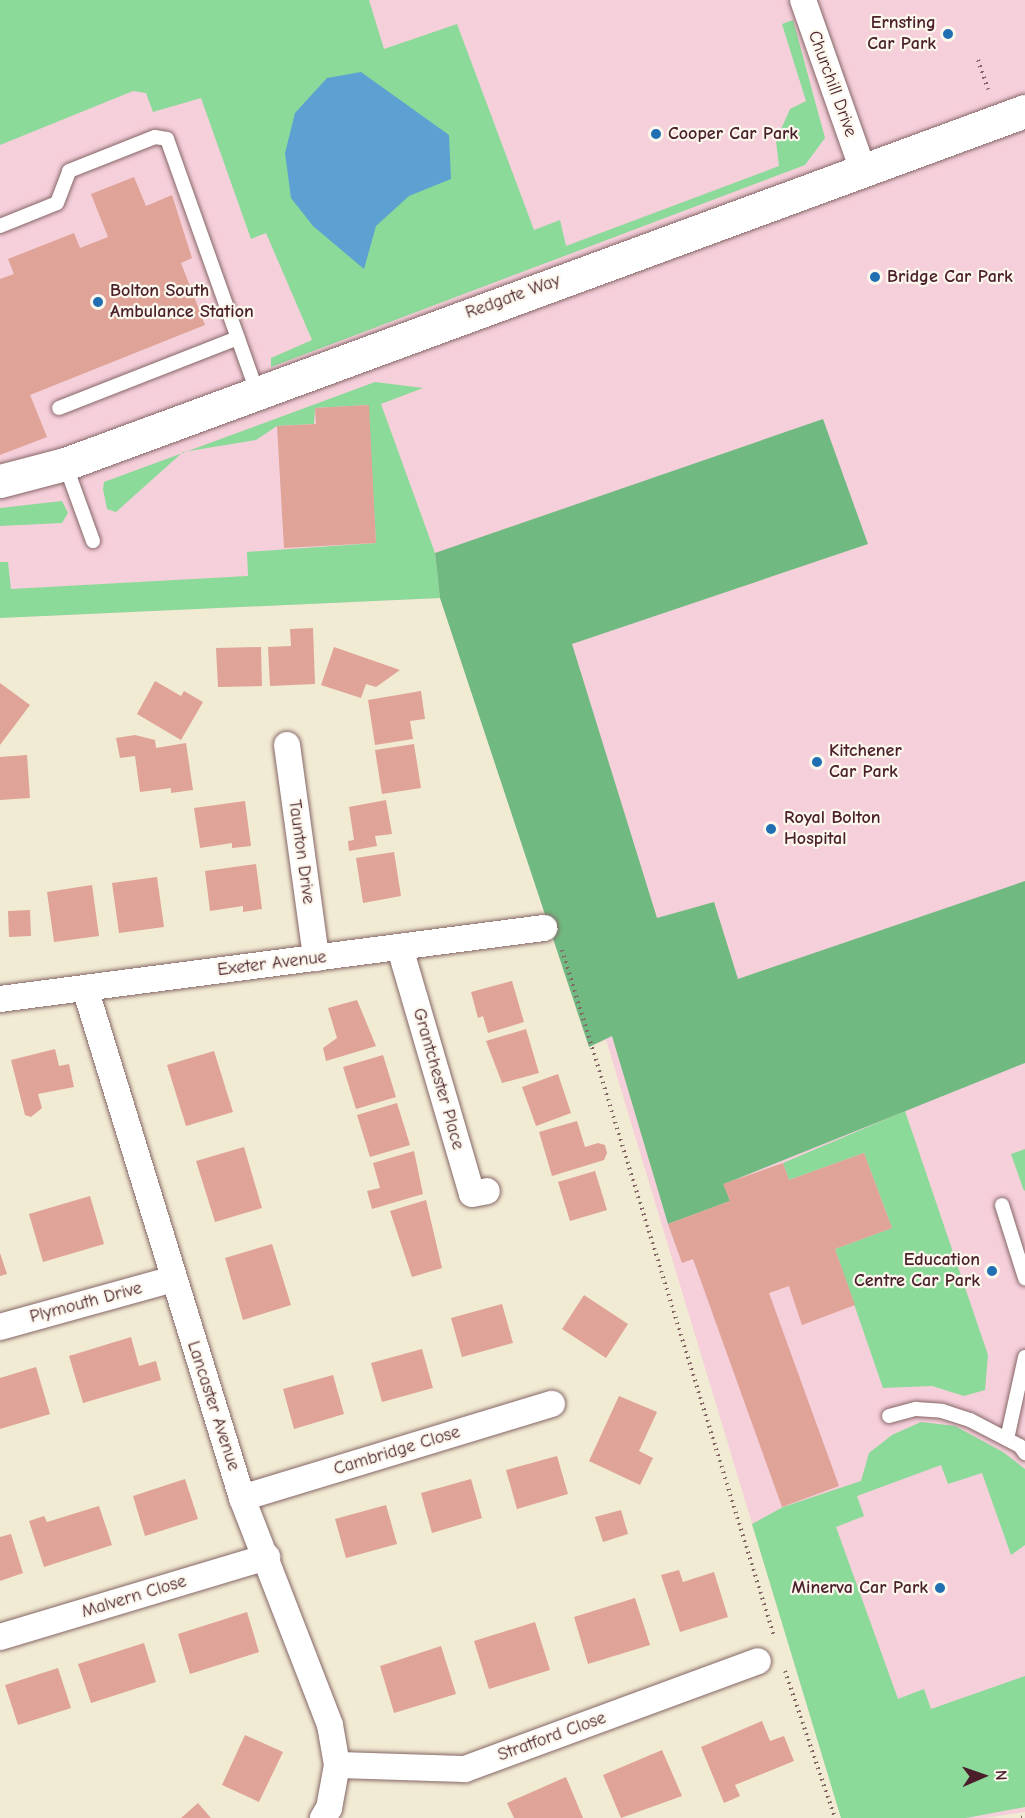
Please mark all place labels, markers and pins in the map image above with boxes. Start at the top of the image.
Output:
place label: Ernsting Car Park [867,13,936,56]
marker: Ernsting Car Park [941,27,955,41]
place label: Cooper Car Park [668,123,798,145]
marker: Cooper Car Park [649,127,663,141]
place label: Bridge Car Park [887,266,1013,288]
marker: Bridge Car Park [868,270,882,284]
place label: Bolton South Ambulance Station [110,281,254,324]
marker: Bolton South Ambulance Station [91,295,105,309]
place label: Kitchener Car Park [829,741,902,783]
marker: Kitchener Car Park [810,755,824,769]
place label: Royal Bolton Hospital [784,808,880,850]
marker: Royal Bolton Hospital [762,820,780,838]
place label: Education Centre Car Park [854,1250,980,1292]
marker: Education Centre Car Park [985,1264,999,1278]
place label: Minerva Car Park [792,1577,928,1599]
marker: Minerva Car Park [933,1581,947,1595]

